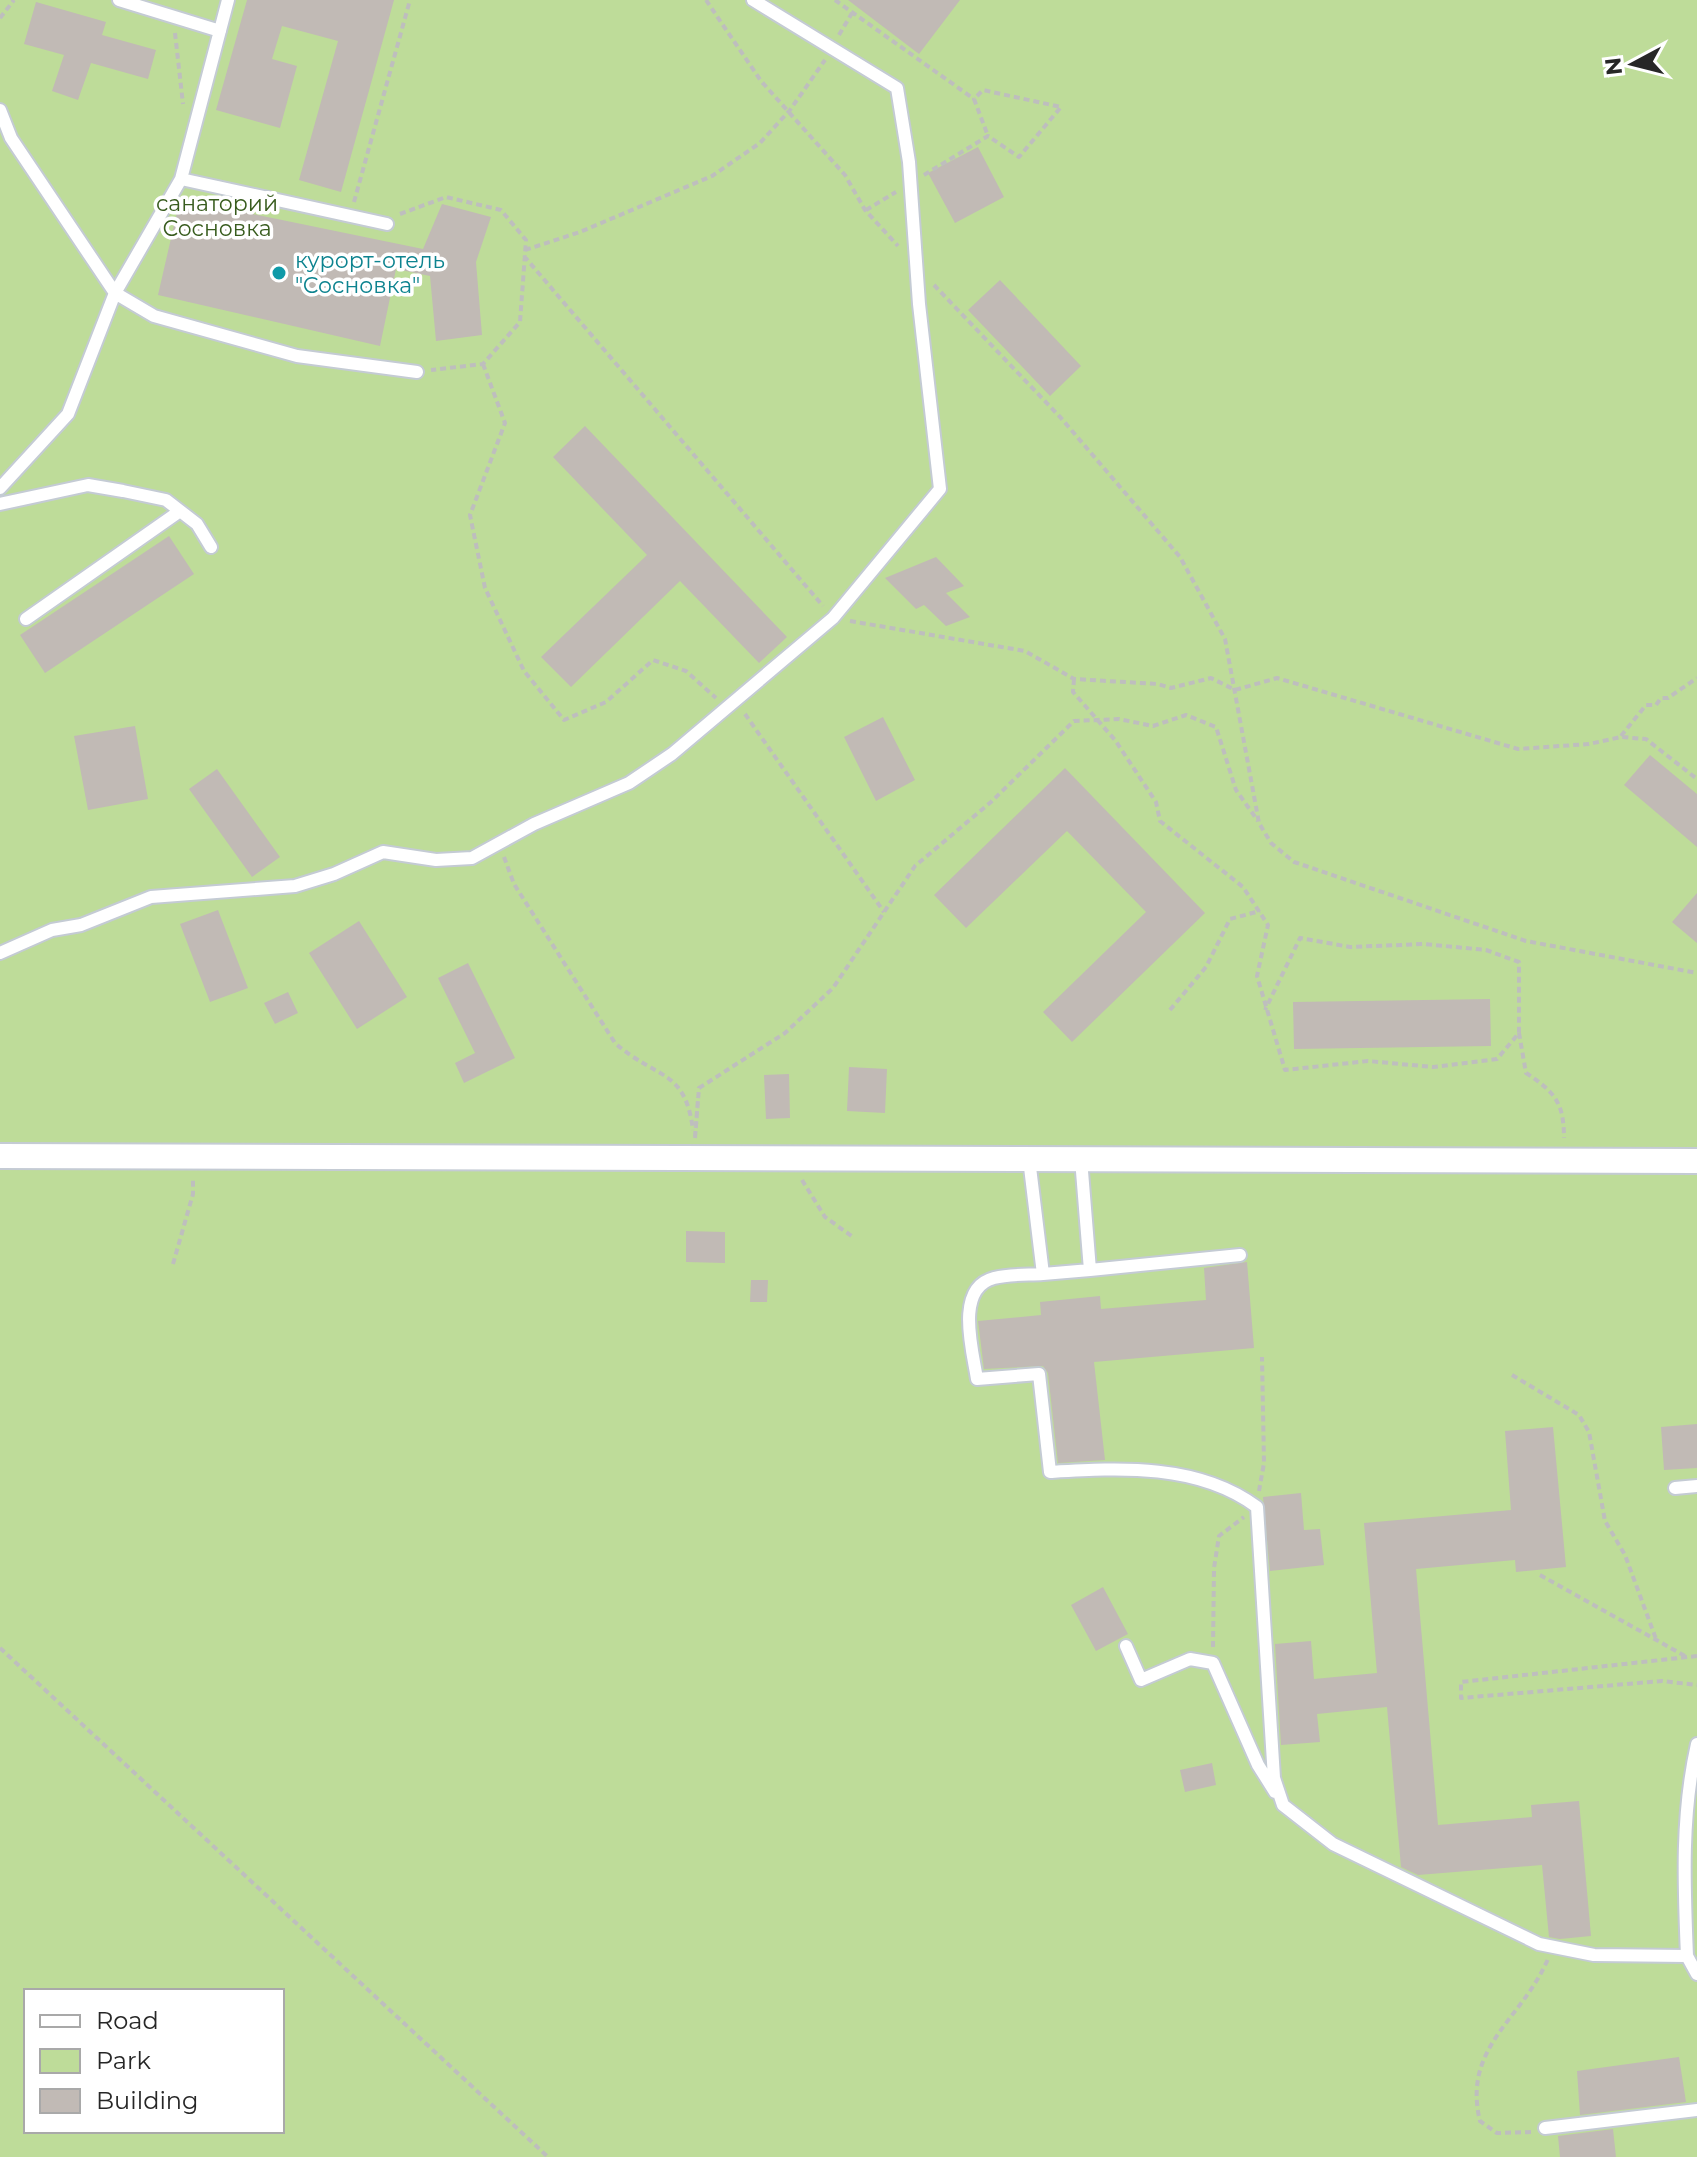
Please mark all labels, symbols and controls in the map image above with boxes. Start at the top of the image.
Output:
north arrow [1593,24,1673,104]
text: N [1599,56,1628,77]
park label: санаторий Сосновка [156,190,278,242]
place label: курорт-отель "Сосновка" [295,247,445,299]
marker: курорт-отель "Сосновка" [270,264,288,282]
legend [24,1989,284,2133]
text: Road [96,2006,159,2035]
text: Park [96,2046,151,2075]
text: Building [96,2086,199,2115]

